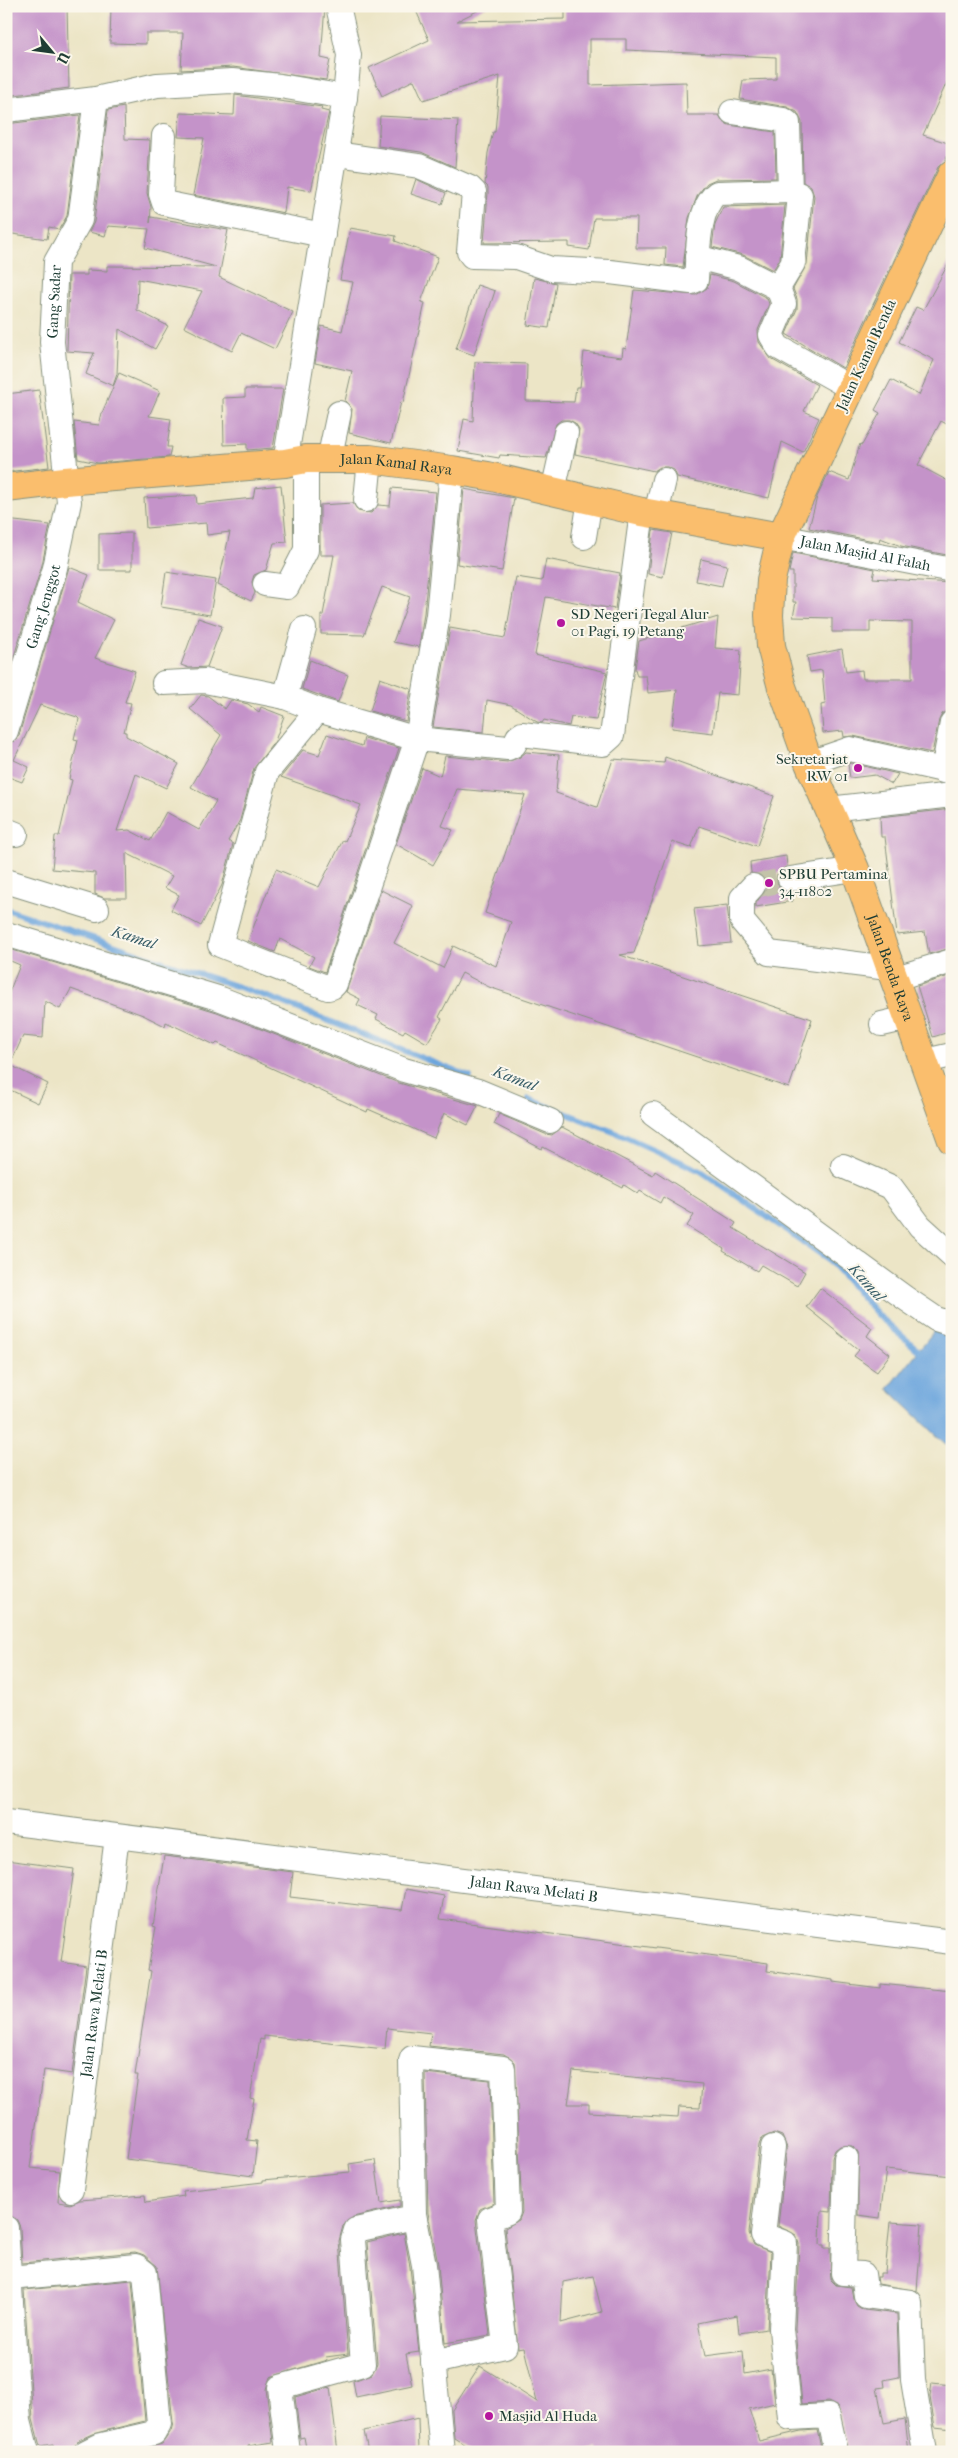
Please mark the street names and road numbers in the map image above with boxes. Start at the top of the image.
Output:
street label: Gang Sadar [43,264,65,339]
street label: Jalan Kamal Benda [832,295,900,415]
street label: Jalan Kamal Raya [339,450,454,479]
street label: Jalan Masjid Al Falah [798,532,933,575]
street label: Gang Jenggot [22,562,65,651]
street label: Jalan Benda Raya [863,911,918,1024]
street label: Jalan Rawa Melati B [468,1872,599,1906]
street label: Jalan Rawa Melati B [77,1948,111,2080]

